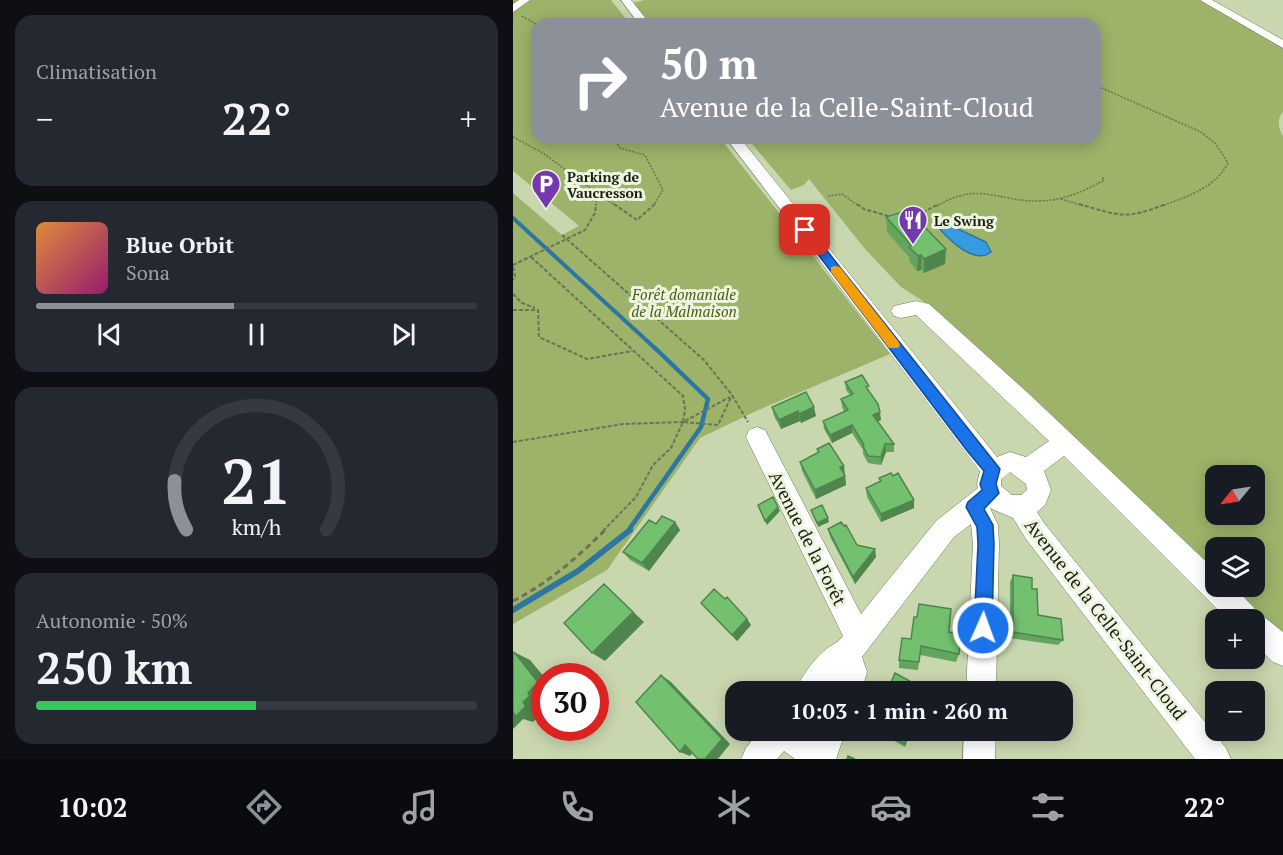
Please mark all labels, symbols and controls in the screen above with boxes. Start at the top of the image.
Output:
text: 50 m [660,35,758,91]
icon: right [561,42,639,120]
text: Climatisation [36,58,157,85]
text: 22° [222,88,291,148]
text: Avenue de la Celle-Saint-Cloud [660,89,1034,125]
text: − [36,97,54,140]
text: + [459,97,477,140]
place label: Parking de Vaucresson [567,167,643,202]
parking icon: Parking de Vaucresson [530,168,562,210]
pin [779,204,830,255]
restaurant icon: Le Swing [897,204,929,246]
place label: Le Swing [934,211,995,230]
icon: arrive [788,213,821,246]
text: Blue Orbit [126,230,234,259]
text: Sona [126,259,170,286]
park label: Forêt domaniale de la Malmaison [631,284,737,321]
icon: previous [93,318,126,351]
icon: pause [240,318,273,351]
icon: next [387,318,420,351]
text: 21 [221,439,292,522]
north arrow [1205,465,1265,525]
map controls [1205,465,1265,741]
street label: Avenue de la Forêt [764,467,852,610]
text: km/h [232,513,282,541]
street label: Avenue de la Celle-Saint-Cloud [1020,513,1192,725]
button: layers [1205,537,1265,597]
position arrow [951,596,1015,660]
text: Autonomie · 50% [36,607,188,634]
button: + [1205,609,1265,669]
text: 250 km [36,637,192,697]
speed limit sign: 30 [531,663,609,741]
button: − [1205,681,1265,741]
text: 10:03 · 1 min · 260 m [790,696,1008,725]
icon: directions [243,786,285,828]
icon: music [399,786,441,828]
icon: phone [556,786,598,828]
icon: climate [713,786,755,828]
icon: car [870,786,912,828]
icon: filters [1027,786,1069,828]
text: 10:02 [57,789,128,825]
text: 22° [1184,789,1226,825]

